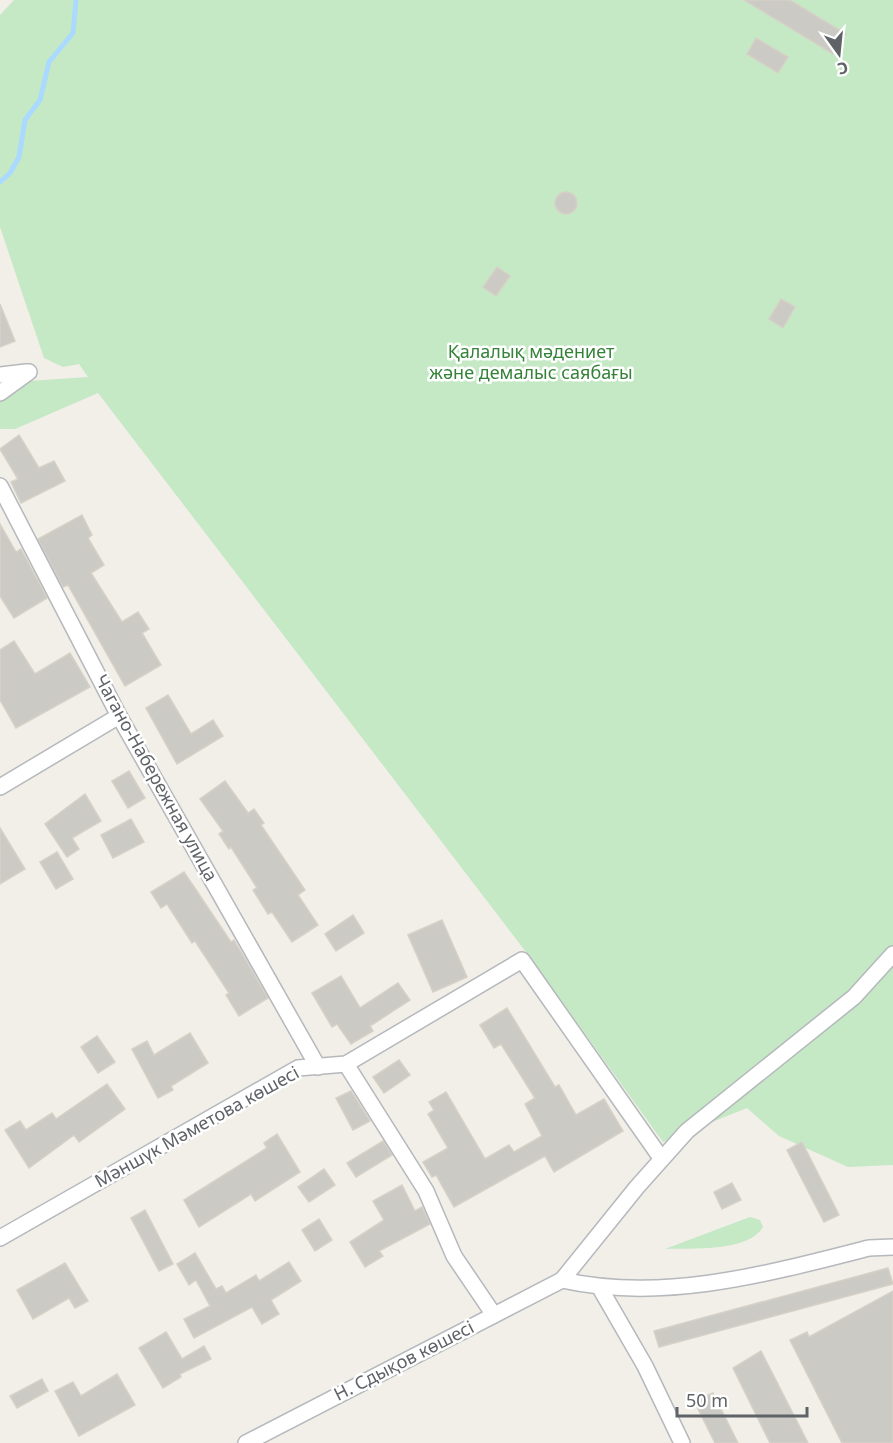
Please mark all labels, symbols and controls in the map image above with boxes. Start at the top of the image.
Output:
north arrow [809,24,869,84]
text: С [835,57,851,80]
park label: Қалалық мәдениет және демалыс саябағы [429,339,633,384]
street label: Чагано-Набережная улица [90,670,224,885]
street label: Мәншүк Мәметова көшесі [90,1060,303,1192]
street label: Н. Сдықов көшесі [329,1314,478,1406]
scale bar [677,1380,808,1418]
text: 50 m [686,1388,728,1412]

